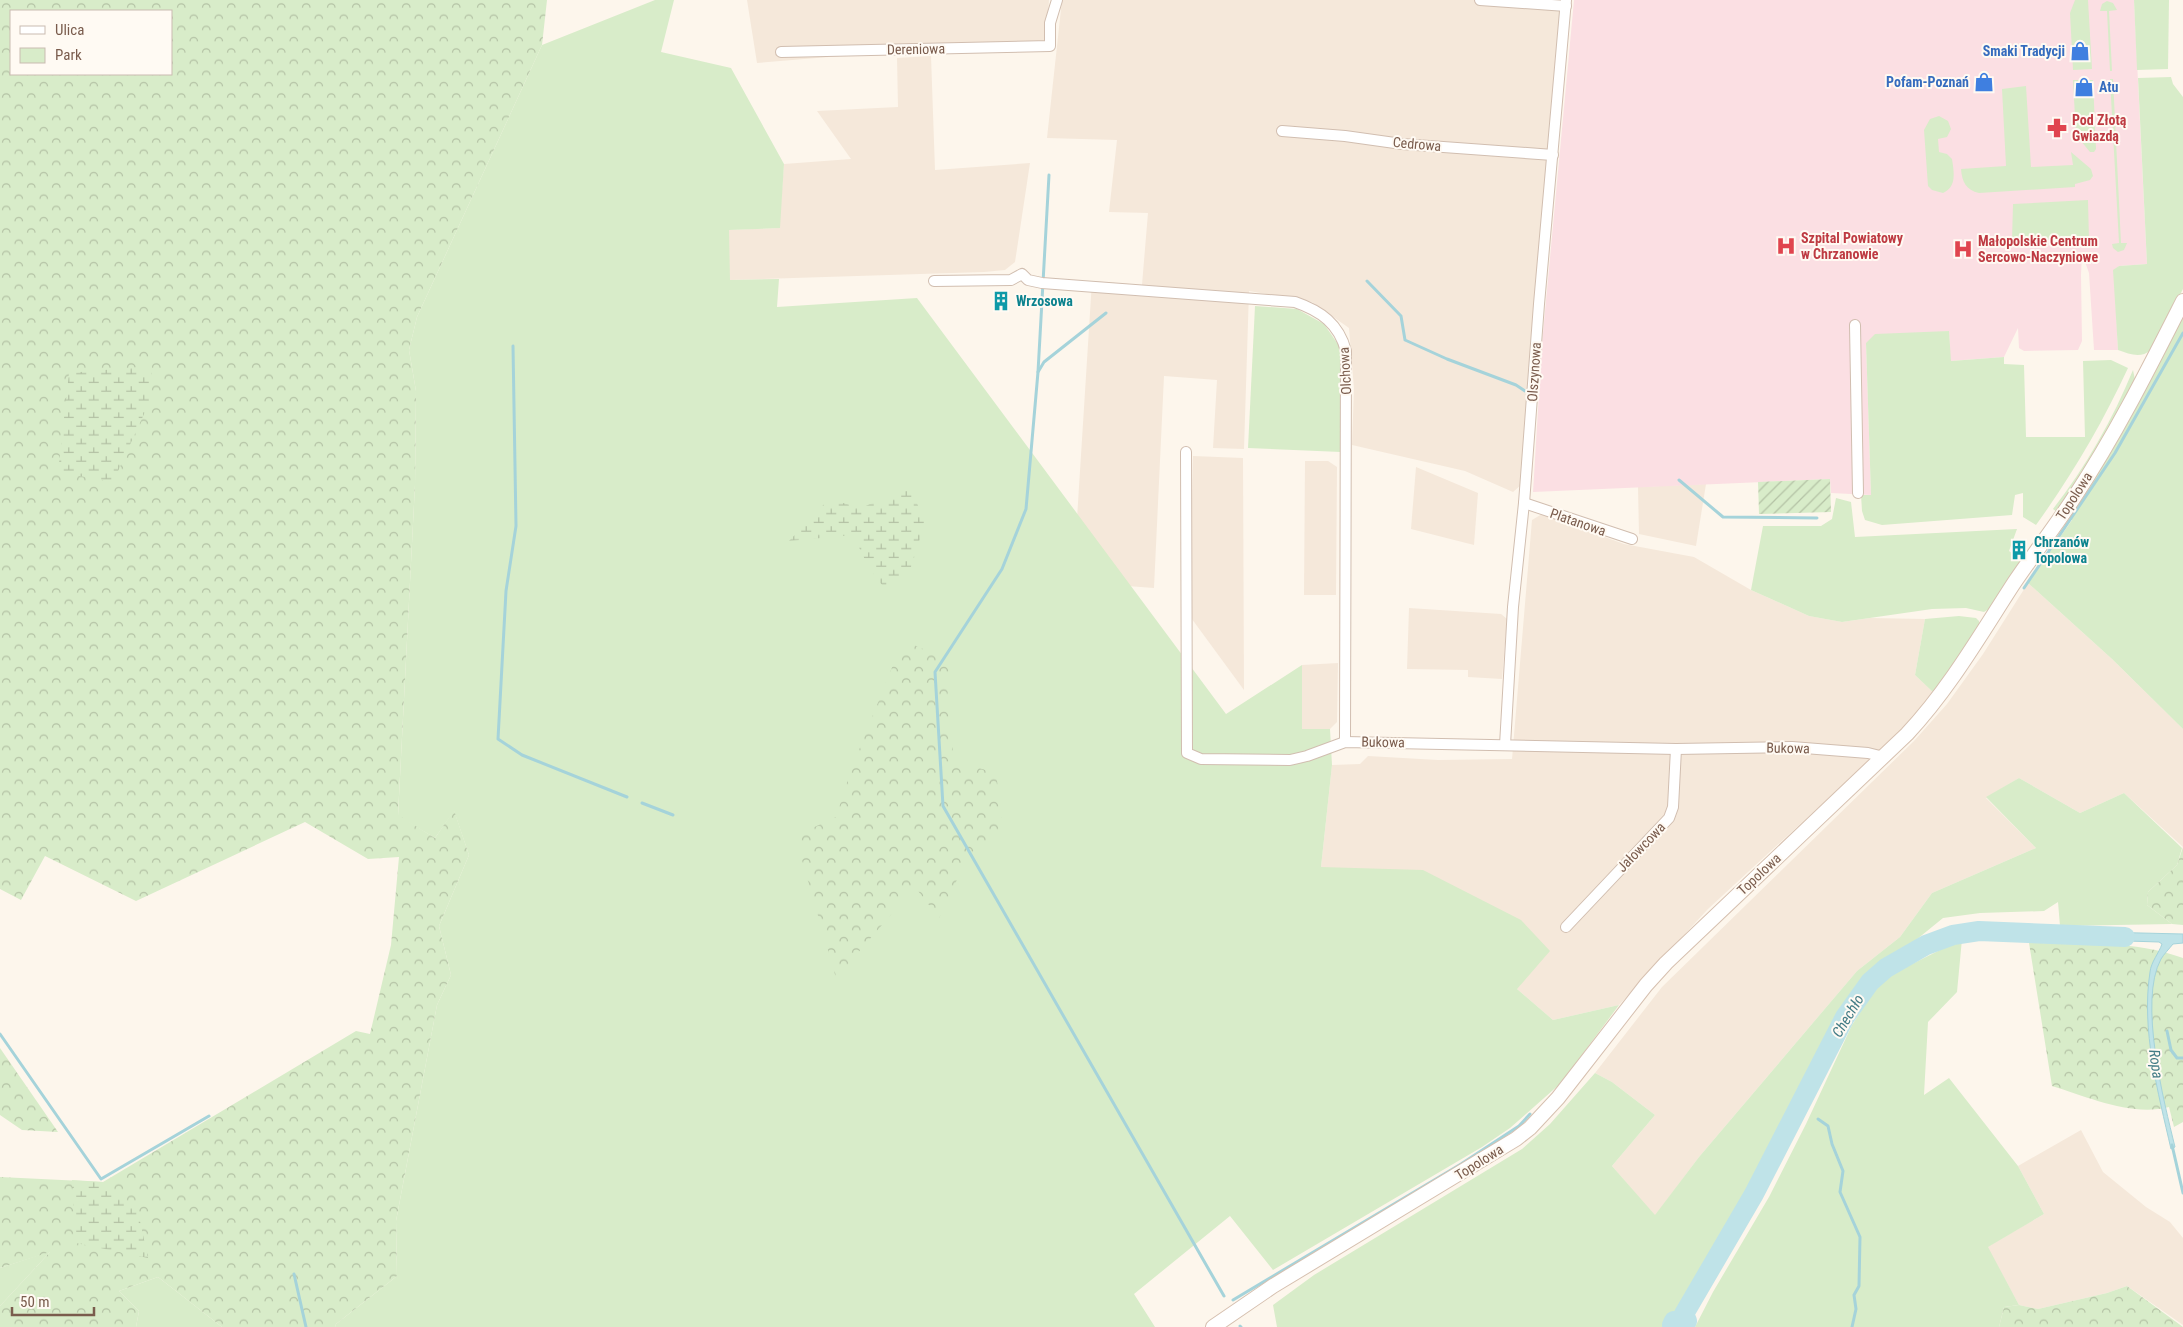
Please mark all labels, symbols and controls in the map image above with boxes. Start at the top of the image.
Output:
legend [10,10,172,75]
text: Ulica [55,21,84,39]
street label: Dereniowa [887,40,945,58]
shop icon: Smaki Tradycji [2069,40,2091,62]
place label: Smaki Tradycji [1983,43,2065,59]
text: Park [55,46,82,64]
shop icon: Pofam-Poznań [1973,71,1995,93]
place label: Pofam-Poznań [1886,74,1969,90]
shop icon: Atu [2073,76,2095,98]
place label: Atu [2099,79,2119,95]
place label: Pod Złotą Gwiazdą [2072,112,2127,144]
pharmacy icon: Pod Złotą Gwiazdą [2046,117,2068,139]
street label: Cedrowa [1392,134,1442,154]
place label: Szpital Powiatowy w Chrzanowie [1801,230,1904,262]
place label: Małopolskie Centrum Sercowo-Naczyniowe [1978,233,2098,265]
hospital icon: Szpital Powiatowy w Chrzanowie [1775,235,1797,257]
hospital icon: Małopolskie Centrum Sercowo-Naczyniowe [1952,238,1974,260]
building icon: Wrzosowa [990,290,1012,312]
place label: Wrzosowa [1016,293,1073,309]
street label: Olszynowa [1524,342,1544,402]
street label: Olchowa [1336,347,1354,395]
street label: Topolowa [2053,469,2095,523]
street label: Platanowa [1548,505,1608,539]
place label: Chrzanów Topolowa [2034,534,2089,566]
building icon: Chrzanów Topolowa [2008,539,2030,561]
street label: Bukowa [1361,734,1405,750]
street label: Bukowa [1766,740,1810,756]
street label: Jałowcowa [1614,819,1668,875]
street label: Topolowa [1734,850,1784,898]
water label: Chechło [1828,991,1868,1041]
water label: Ropa [2145,1048,2167,1080]
street label: Topolowa [1452,1141,1506,1183]
scale bar [12,1284,95,1316]
text: 50 m [20,1293,50,1311]

